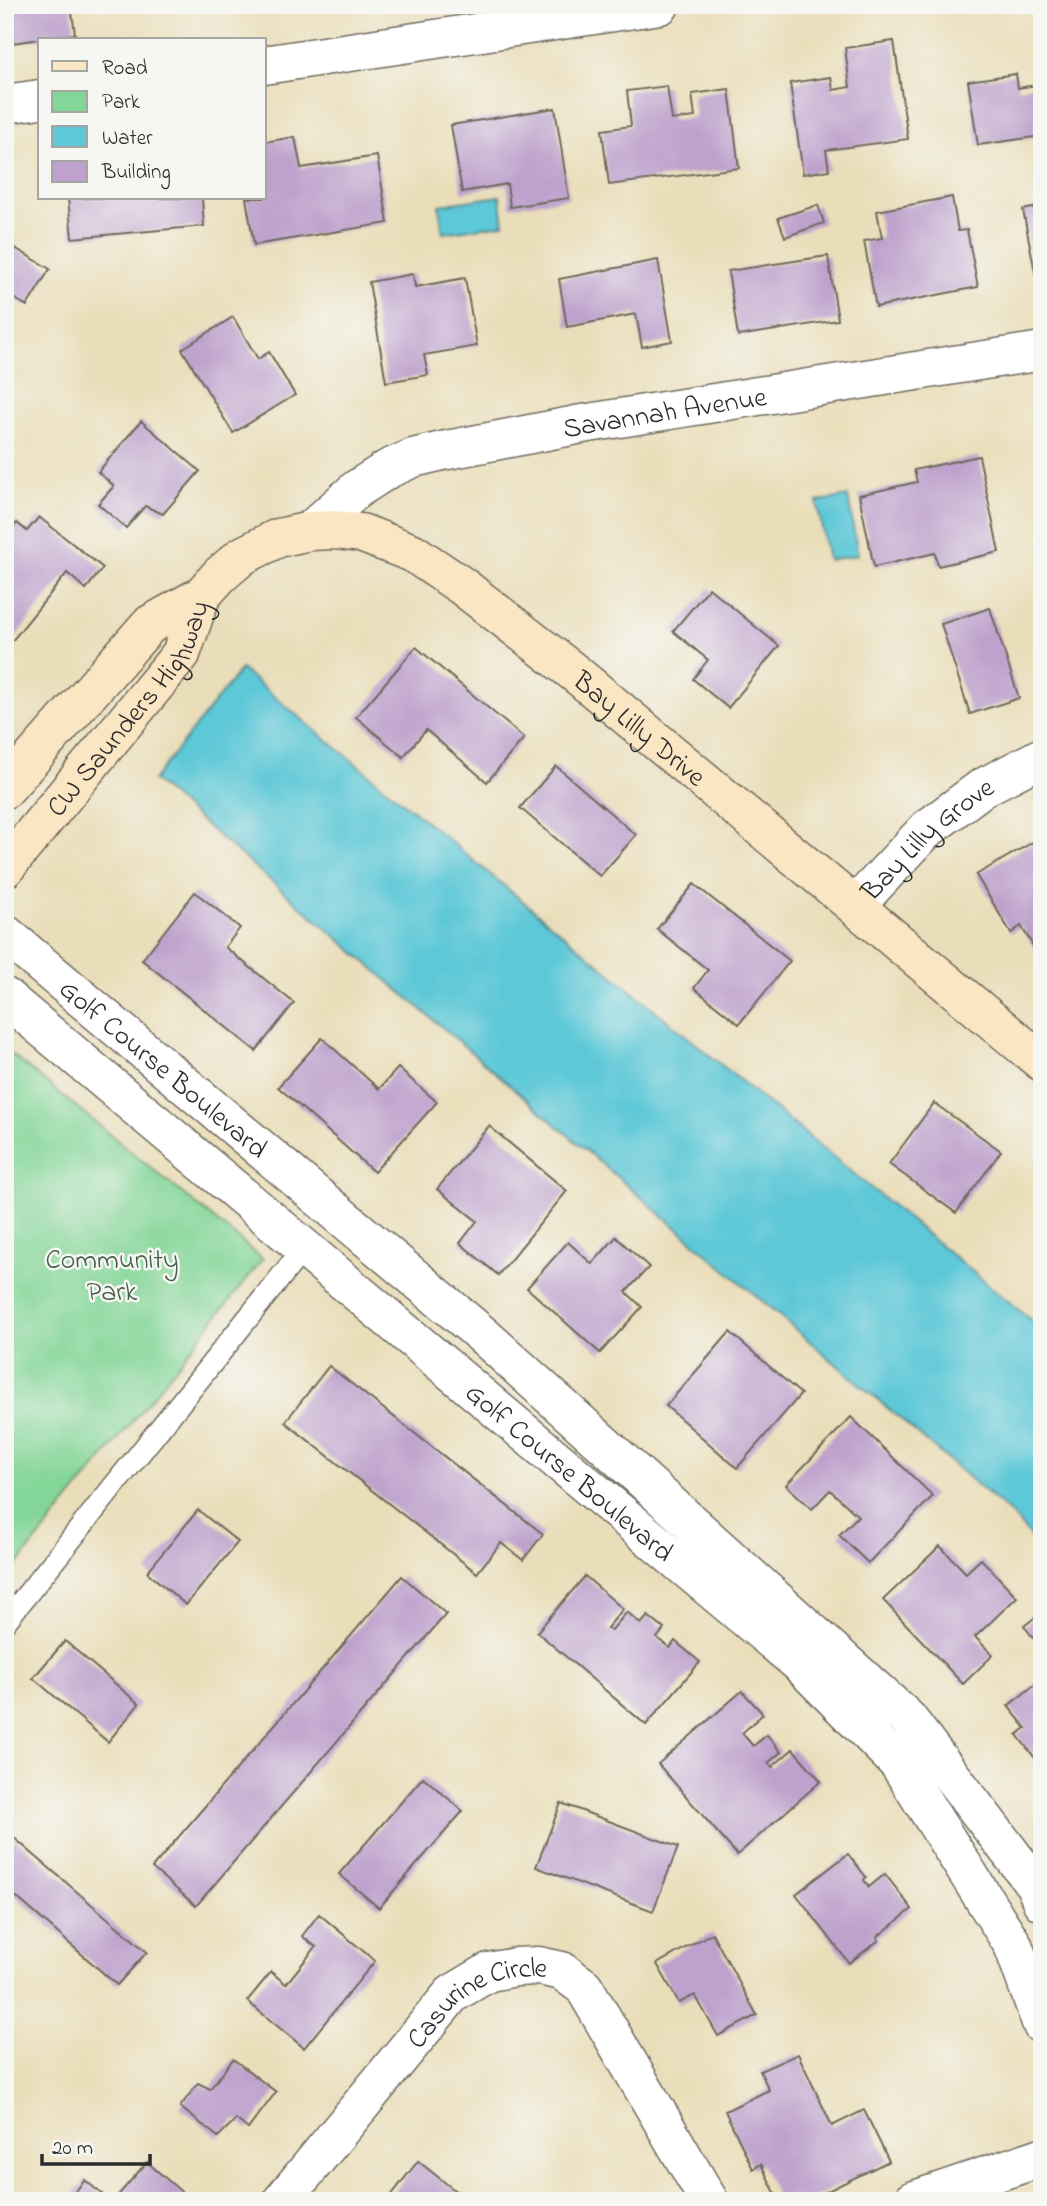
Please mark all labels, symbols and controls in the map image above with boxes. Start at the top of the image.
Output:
legend [38,38,266,200]
text: Road [102,54,148,84]
text: Park [102,88,141,118]
text: Water [102,124,153,154]
text: Building [101,158,171,190]
street label: Savannah Avenue [560,378,770,451]
street label: CW Saunders Highway [38,595,222,827]
street label: Bay Lilly Drive [562,662,714,798]
street label: Bay Lilly Grove [852,768,1002,912]
street label: Golf Course Boulevard [49,971,276,1170]
park label: Community Park [45,1241,179,1314]
street label: Golf Course Boulevard [455,1374,682,1574]
street label: Casurine Circle [398,1949,552,2059]
scale bar [42,2122,150,2166]
text: 20 m [52,2134,93,2164]

